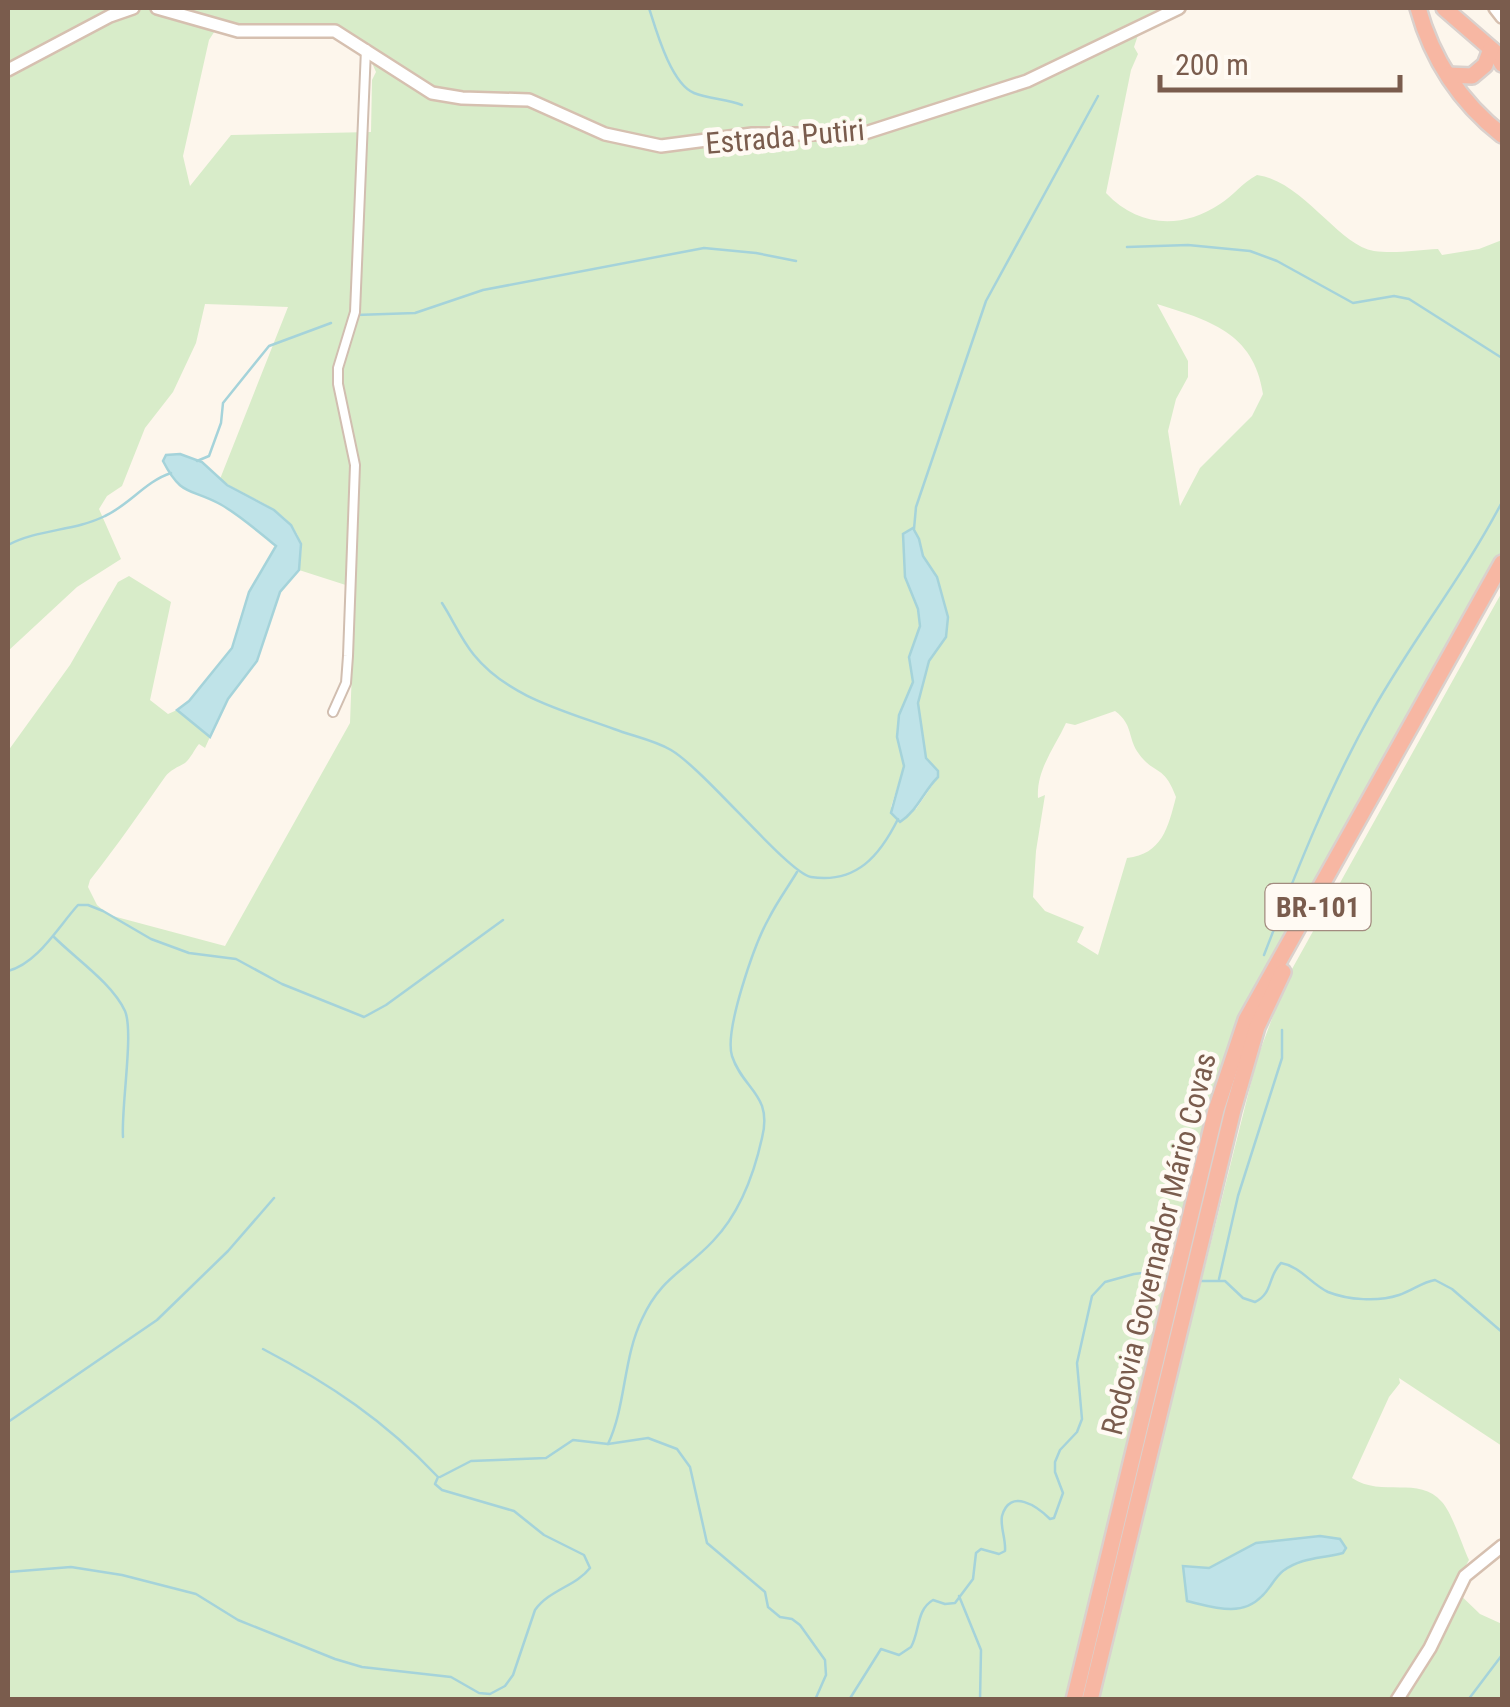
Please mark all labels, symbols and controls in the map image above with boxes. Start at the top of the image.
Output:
scale bar [1160,30,1400,92]
text: 200 m [1175,47,1249,82]
street label: Estrada Putiri [704,112,866,161]
road number: BR-101 [1266,884,1370,930]
street label: Rodovia Governador Mário Covas [1094,1049,1223,1439]

